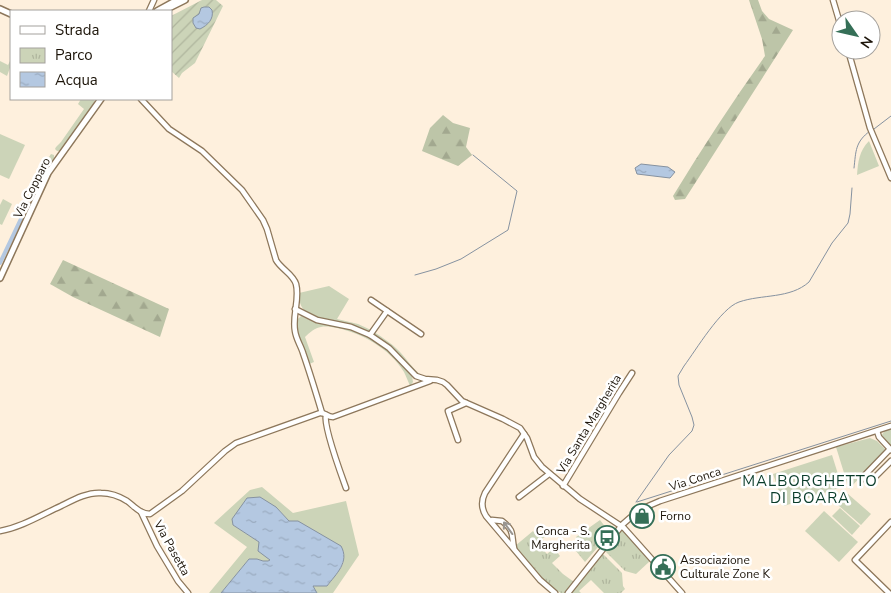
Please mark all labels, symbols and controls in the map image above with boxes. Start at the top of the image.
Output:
legend [10,10,172,100]
north arrow [831,10,881,60]
text: Strada [55,20,99,40]
text: N [856,32,877,52]
text: Parco [55,45,93,65]
text: Acqua [55,70,98,90]
street label: Via Copparo [9,155,54,222]
street label: Via Santa Margherita [552,371,625,478]
street label: Via Conca [666,463,723,495]
district label: MALBORGHETTO DI BOARA [742,471,878,508]
shop icon: Forno [629,503,655,529]
place label: Forno [660,508,691,524]
street label: Via Pasetta [150,517,194,579]
one-way arrow [503,521,513,535]
place label: Conca - S. Margherita [531,523,590,553]
bus stop icon: Conca - S. Margherita [594,525,620,551]
place label: Associazione Culturale Zone K [680,552,770,582]
public building icon: Associazione Culturale Zone K [650,554,676,580]

